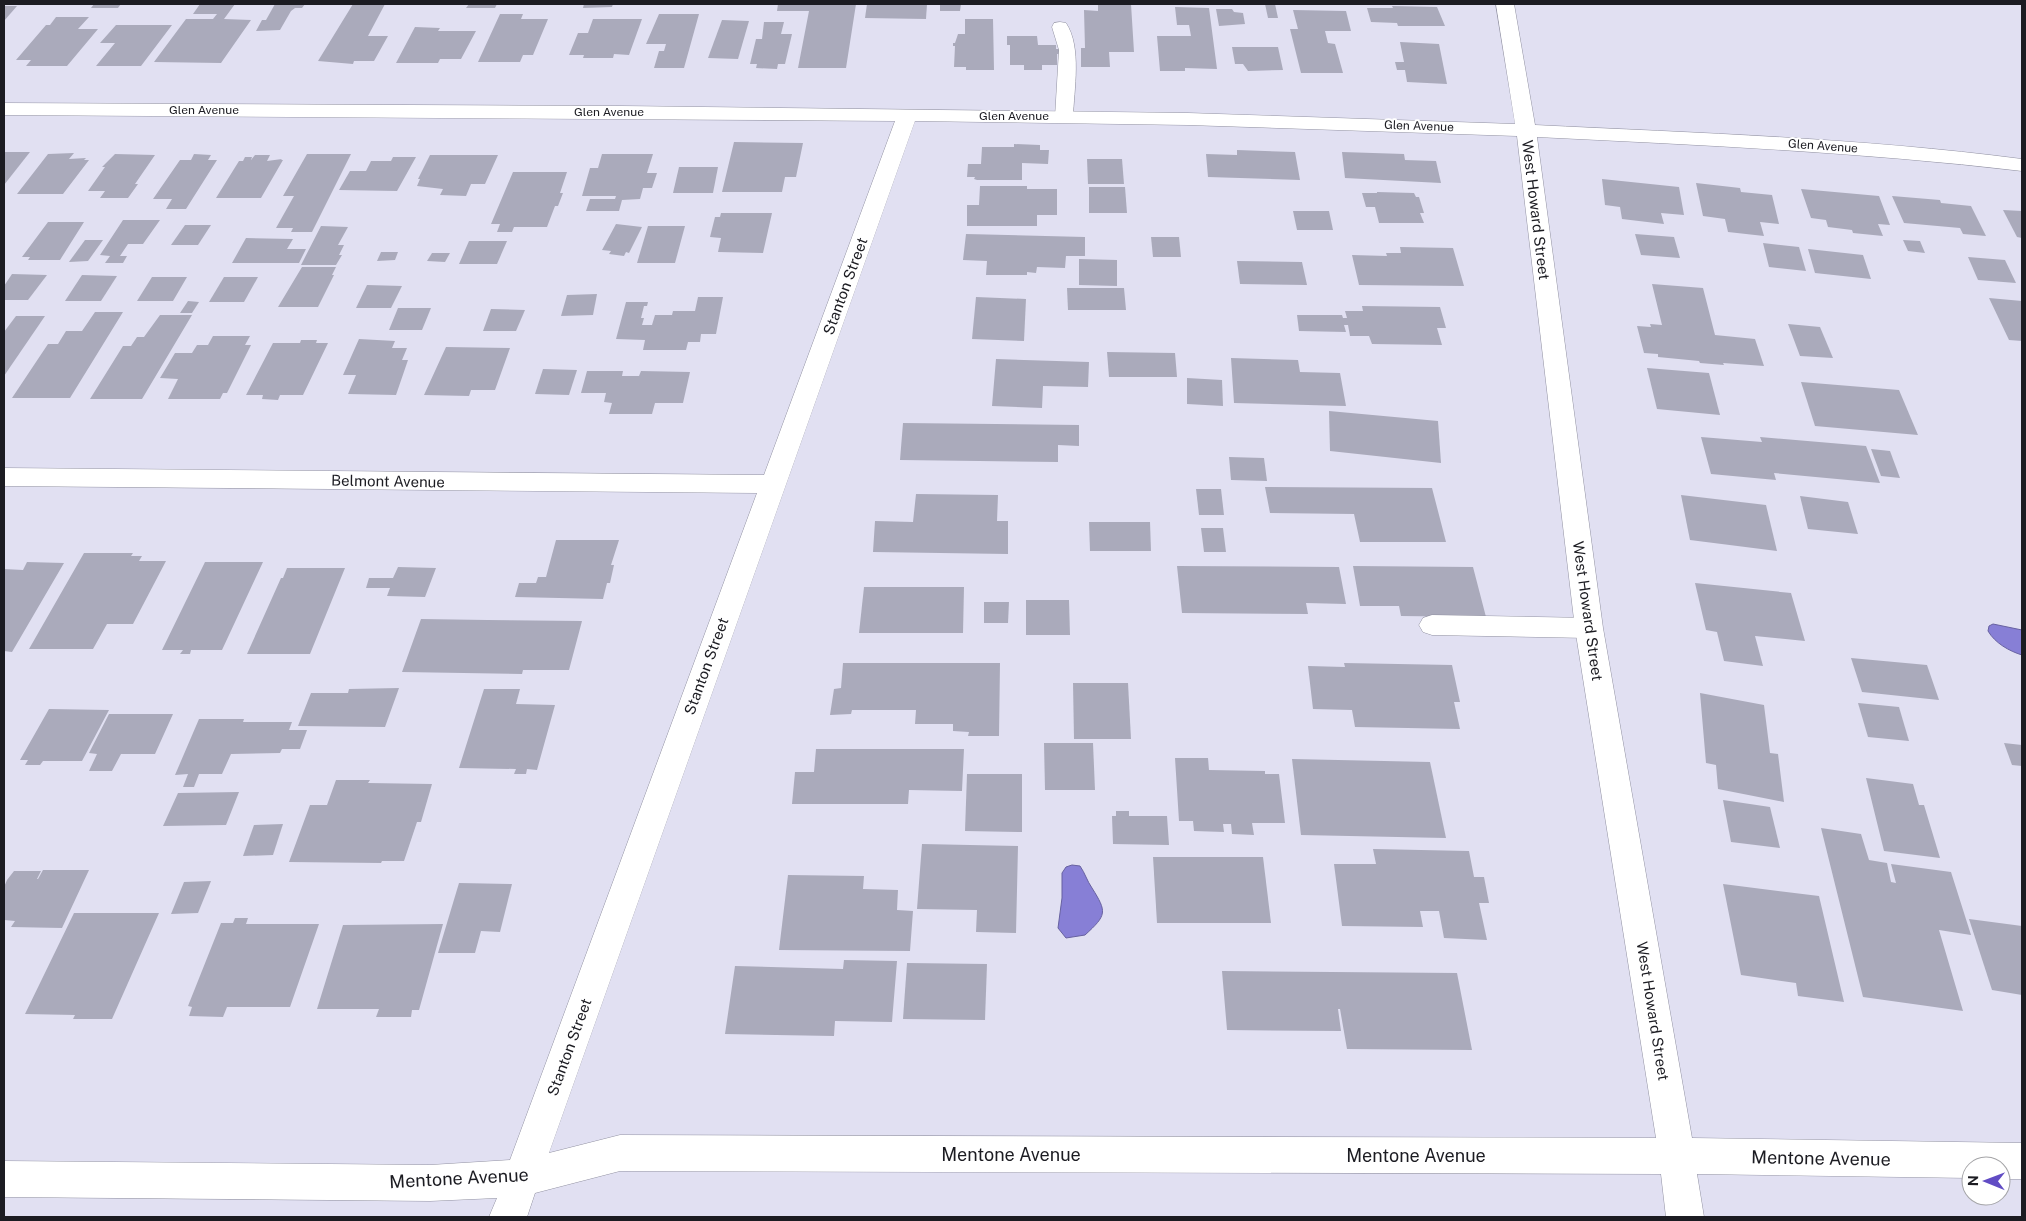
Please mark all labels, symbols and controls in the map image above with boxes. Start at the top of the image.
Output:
street label: Glen Avenue [169,103,239,117]
street label: Glen Avenue [574,105,644,119]
street label: Glen Avenue [979,109,1049,123]
street label: Glen Avenue [1384,118,1454,134]
street label: Glen Avenue [1788,137,1859,155]
street label: West Howard Street [1519,139,1553,281]
street label: Stanton Street [820,235,871,337]
street label: Belmont Avenue [331,472,445,490]
street label: West Howard Street [1570,540,1606,682]
street label: Stanton Street [681,615,732,717]
street label: West Howard Street [1634,940,1672,1082]
street label: Stanton Street [544,996,595,1098]
street label: Mentone Avenue [941,1144,1081,1165]
street label: Mentone Avenue [1346,1145,1486,1166]
street label: Mentone Avenue [1751,1146,1891,1170]
north arrow [1961,1156,2011,1206]
street label: Mentone Avenue [389,1164,529,1192]
text: N [1965,1175,1981,1186]

